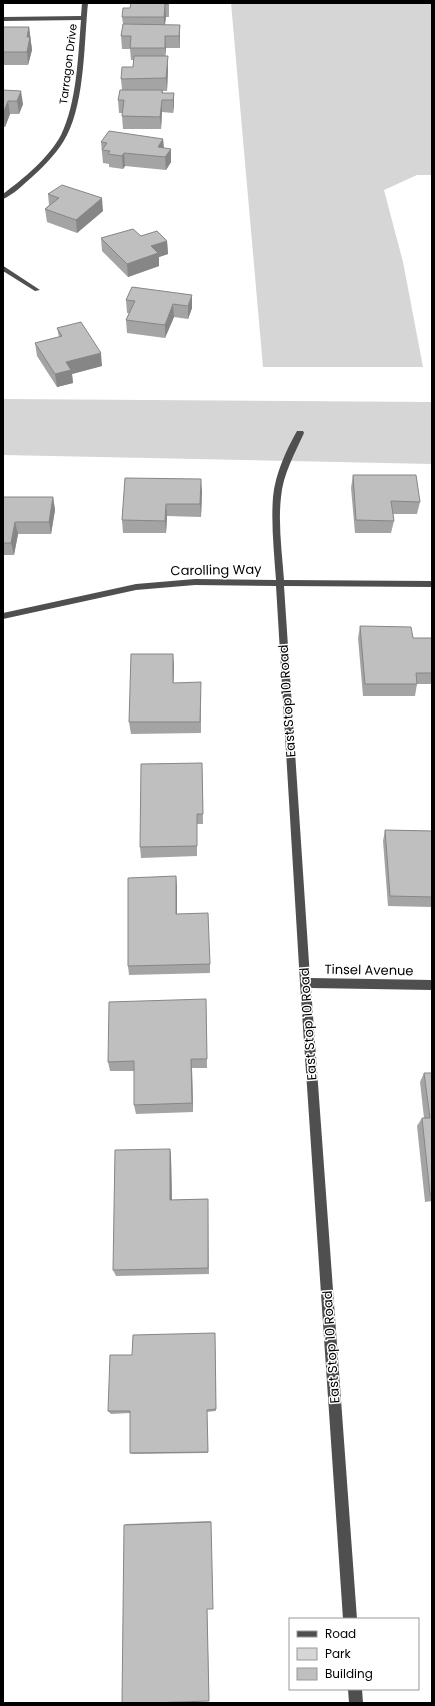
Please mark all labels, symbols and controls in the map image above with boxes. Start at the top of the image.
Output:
street label: Tarragon Drive [55,23,81,105]
street label: Carolling Way [170,560,262,580]
street label: East Stop 10 Road [274,644,300,758]
street label: Tinsel Avenue [324,960,414,980]
street label: East Stop 10 Road [295,967,321,1081]
street label: East Stop 10 Road [318,1290,344,1404]
legend [289,1618,419,1690]
text: Road [325,1625,356,1642]
text: Park [325,1645,352,1662]
text: Building [325,1665,373,1682]

